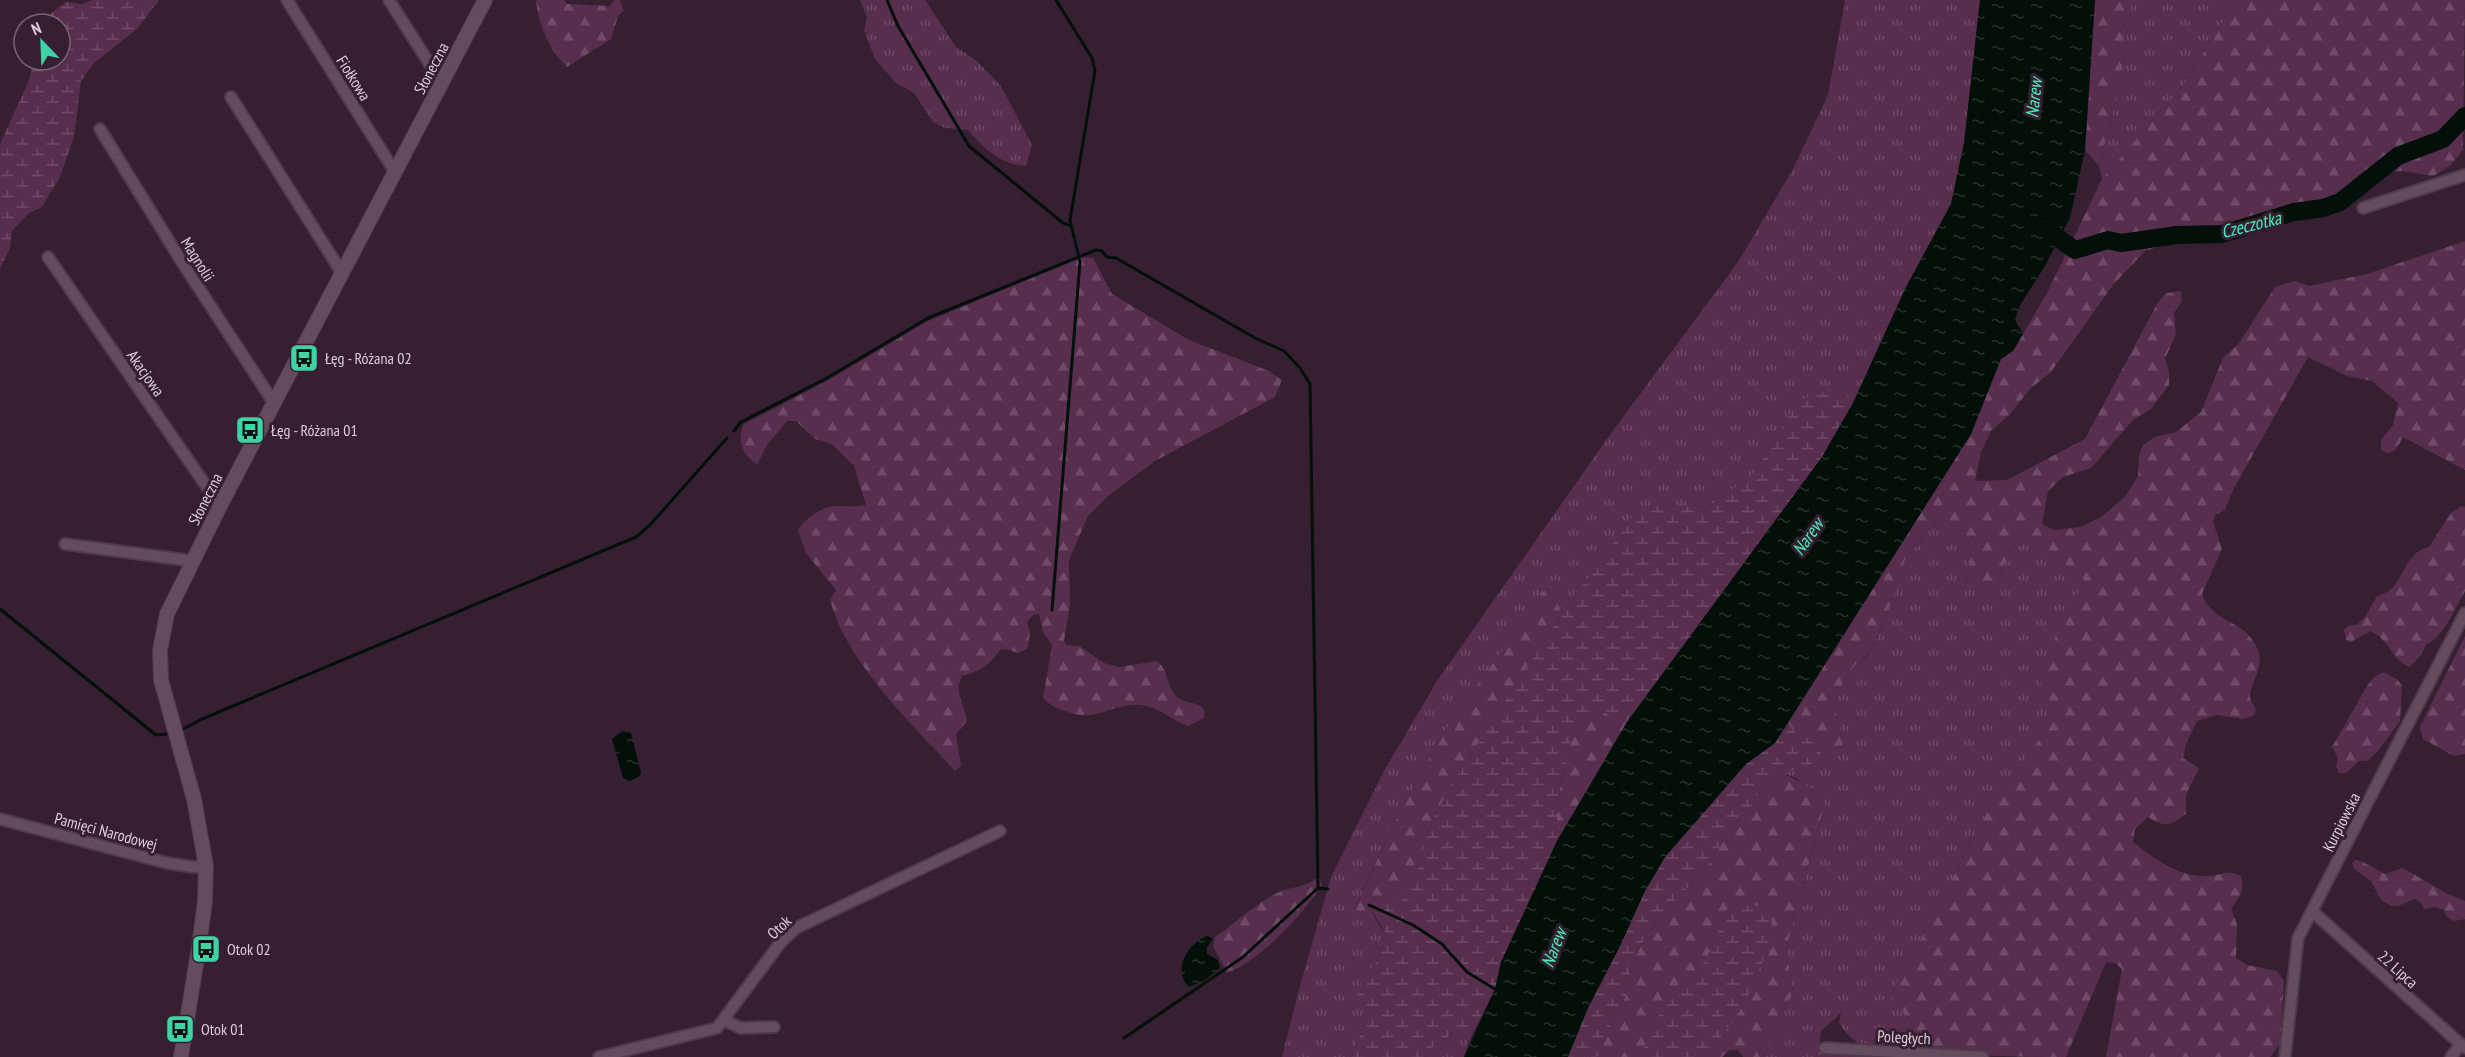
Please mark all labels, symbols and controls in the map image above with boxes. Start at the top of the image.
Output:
north arrow [12,12,72,72]
text: N [28,17,44,39]
street label: Słoneczna [409,39,453,97]
street label: Fiołkowa [332,52,376,104]
water label: Narew [2020,75,2047,119]
water label: Czeczotka [2219,206,2284,243]
street label: Magnolii [177,233,219,285]
bus stop icon: Łęg - Różana 02 [288,342,320,374]
street label: Akacjowa [123,346,169,400]
place label: Łęg - Różana 02 [325,348,412,368]
bus stop icon: Łęg - Różana 01 [234,414,266,446]
place label: Łęg - Różana 01 [271,420,358,440]
street label: Słoneczna [183,470,227,528]
water label: Narew [1787,512,1830,560]
street label: Kurpiowska [2318,789,2364,855]
street label: Pamięci Narodowej [53,808,159,854]
street label: Otok [763,910,796,943]
water label: Narew [1536,923,1572,970]
bus stop icon: Otok 02 [190,933,222,965]
place label: Otok 02 [227,939,271,959]
street label: 22 Lipca [2374,946,2422,992]
bus stop icon: Otok 01 [164,1013,196,1045]
place label: Otok 01 [201,1019,245,1039]
street label: Poległych [1877,1026,1931,1048]

